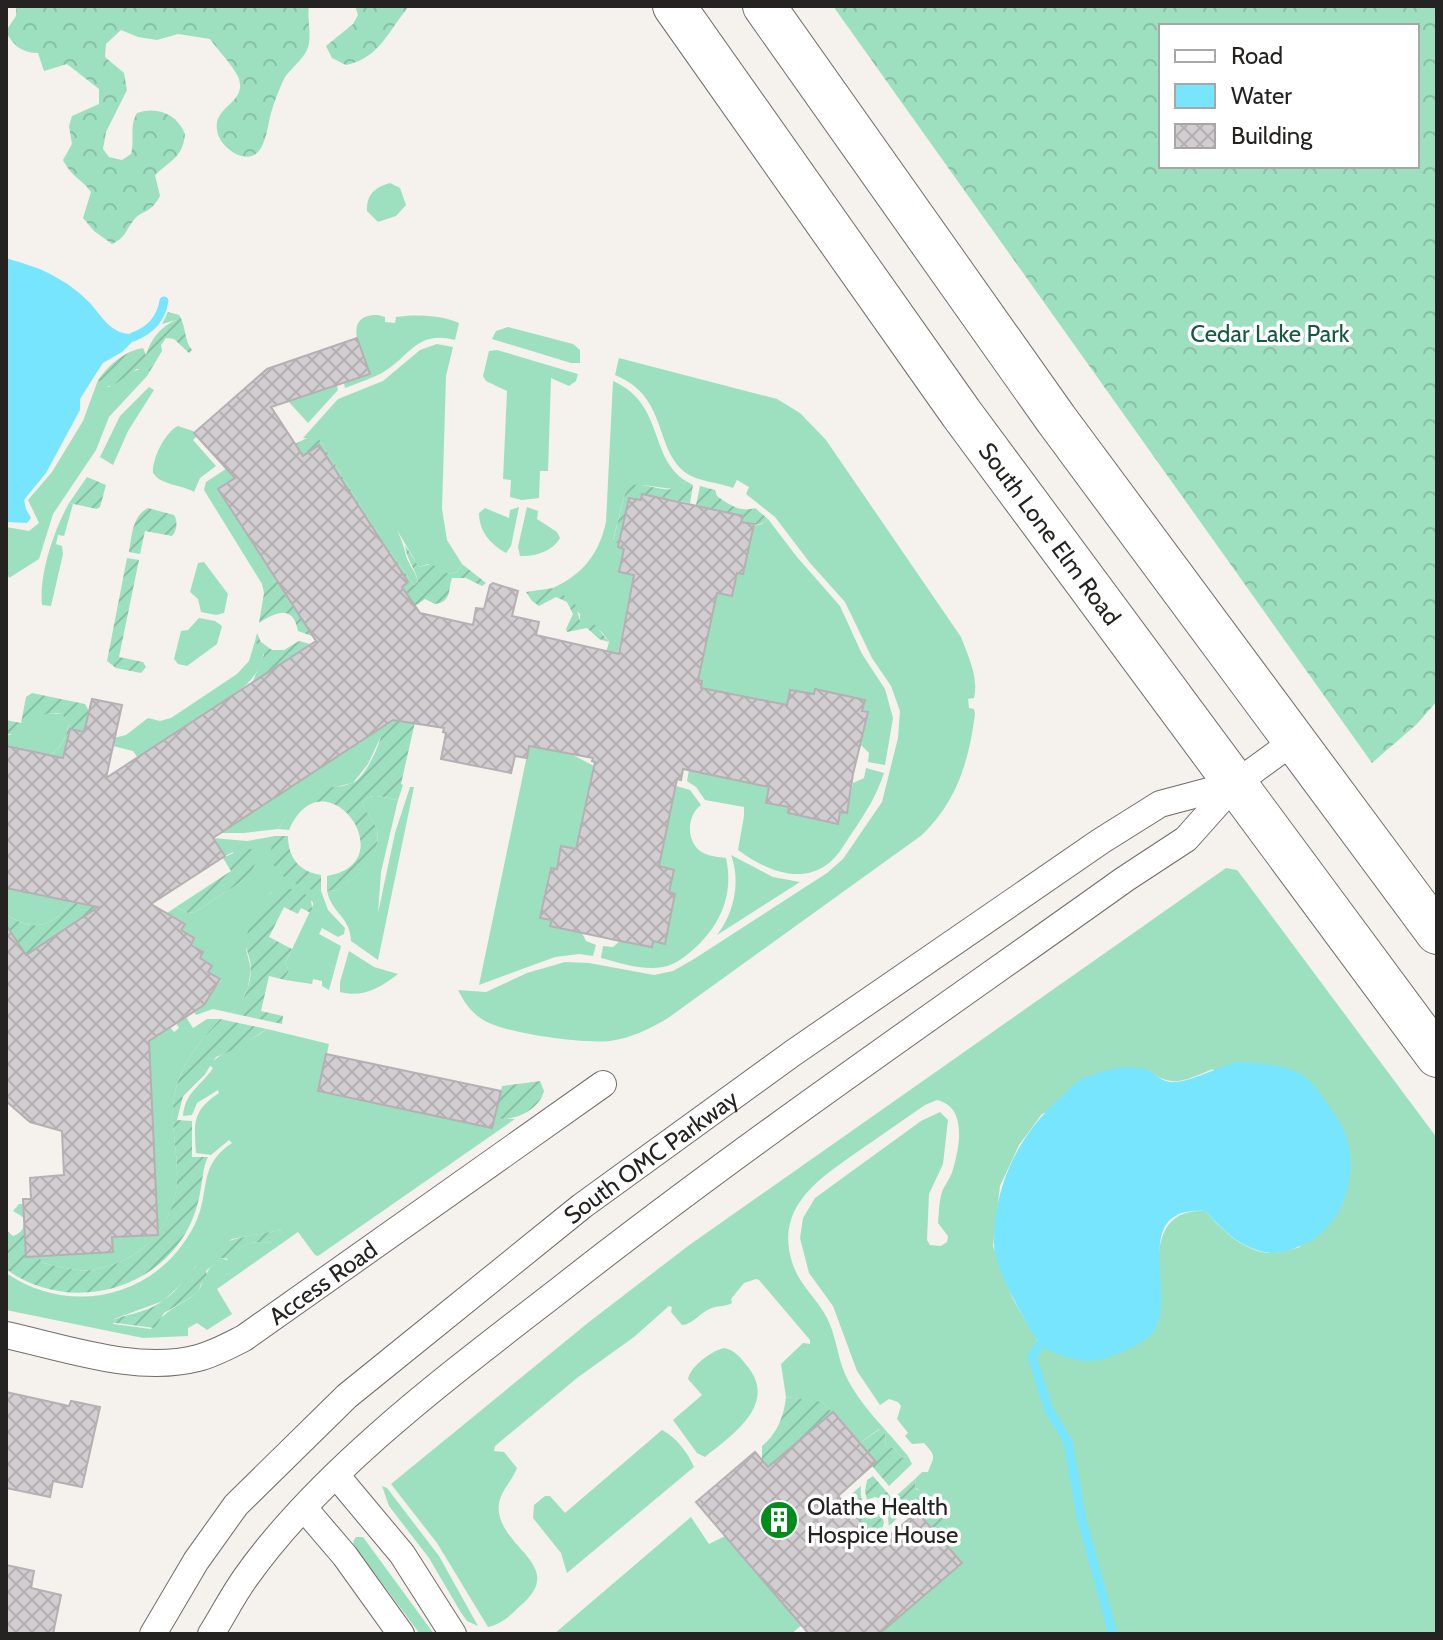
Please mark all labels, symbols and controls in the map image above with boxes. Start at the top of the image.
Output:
legend [1159,24,1419,168]
text: Road [1231,41,1283,70]
text: Water [1231,81,1292,110]
text: Building [1231,121,1313,150]
park label: Cedar Lake Park [1190,319,1350,348]
street label: South Lone Elm Road [973,437,1127,631]
street label: South OMC Parkway [558,1083,743,1229]
street label: Access Road [263,1234,382,1330]
place label: Olathe Health Hospice House [807,1492,958,1549]
building icon: Olathe Health Hospice House [758,1499,800,1541]

